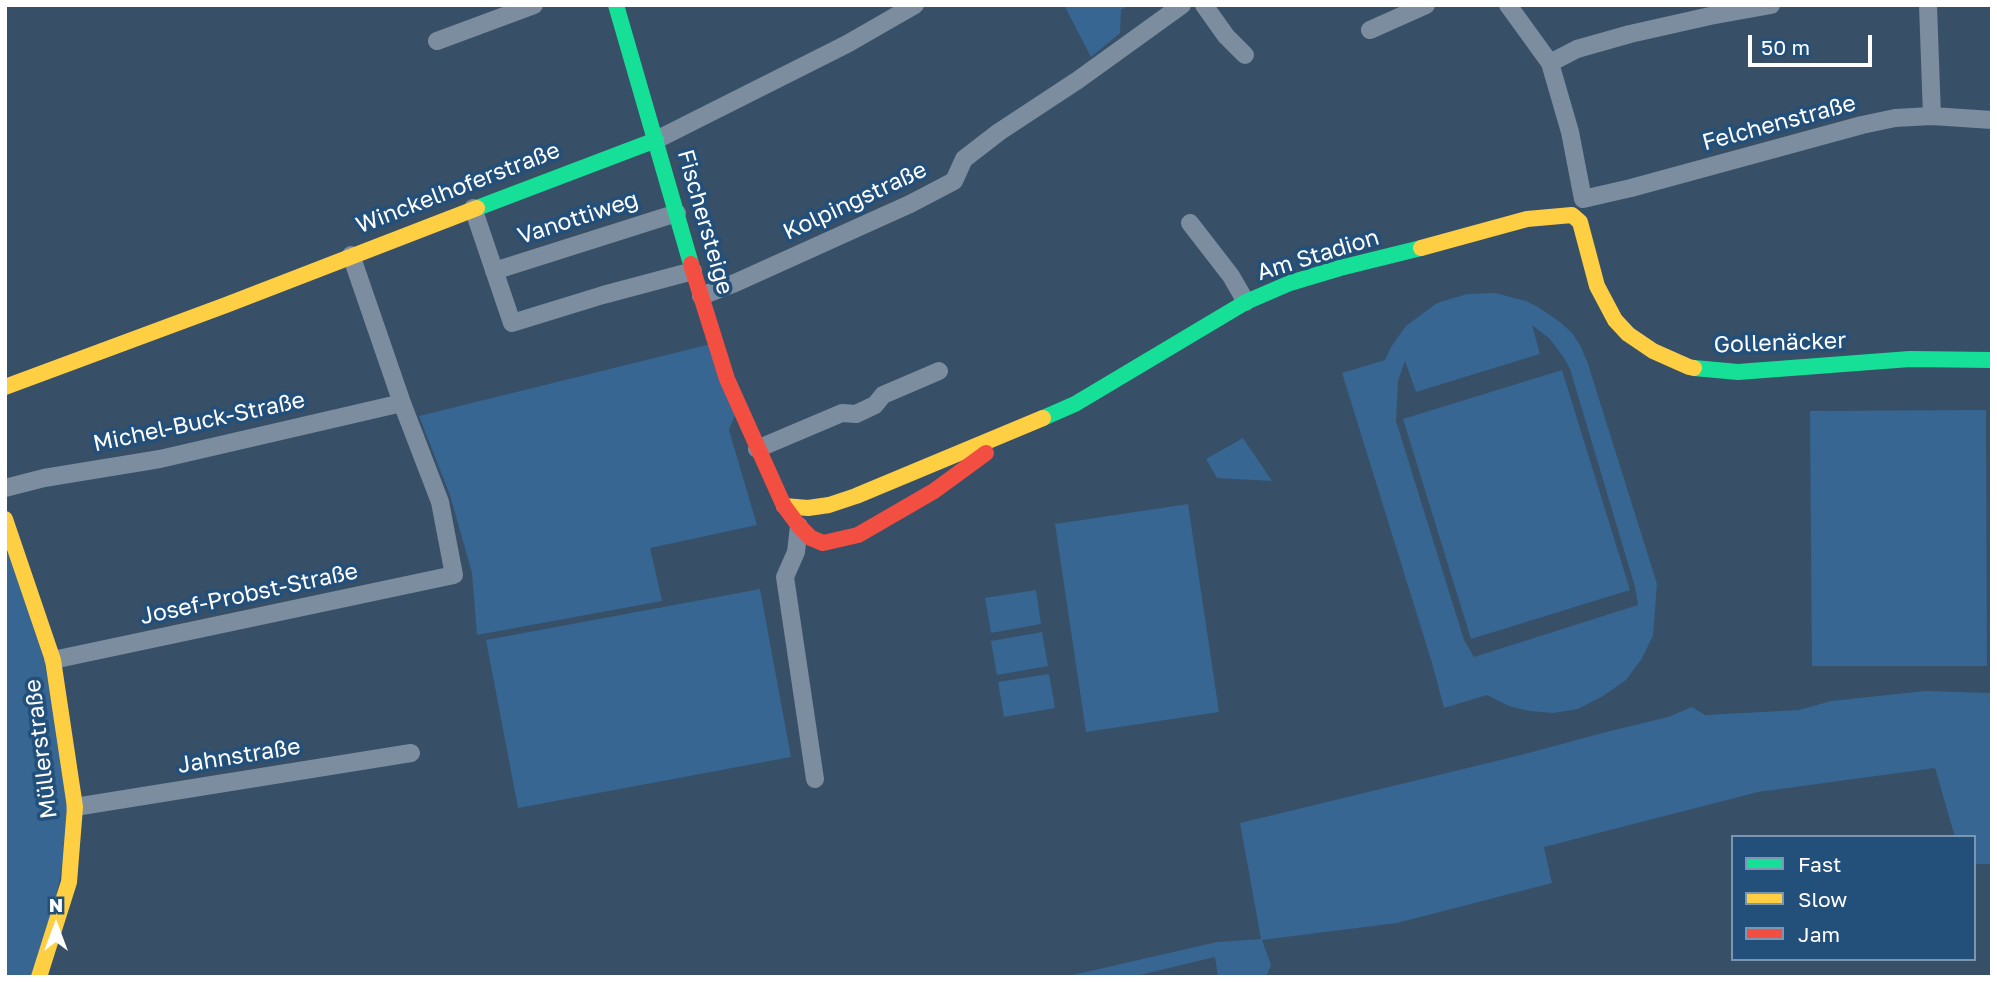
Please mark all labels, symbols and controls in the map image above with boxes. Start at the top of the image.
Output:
scale bar [1752,21,1876,65]
text: 50 m [1761,34,1810,60]
street label: Felchenstraße [1699,89,1859,157]
street label: Winckelhoferstraße [352,136,564,240]
street label: Fischersteige [671,146,739,298]
street label: Kolpingstraße [779,156,931,246]
street label: Vanottiweg [514,186,642,250]
street label: Am Stadion [1254,223,1382,287]
street label: Gollenäcker [1713,327,1847,359]
street label: Michel-Buck-Straße [91,386,307,458]
street label: Josef-Probst-Straße [138,557,360,631]
street label: Müllerstraße [19,678,63,820]
street label: Jahnstraße [176,733,302,779]
legend [1731,835,1976,961]
text: Fast [1798,851,1841,877]
text: Slow [1798,886,1847,912]
north arrow [21,891,91,961]
text: N [49,893,63,916]
text: Jam [1798,921,1840,947]

